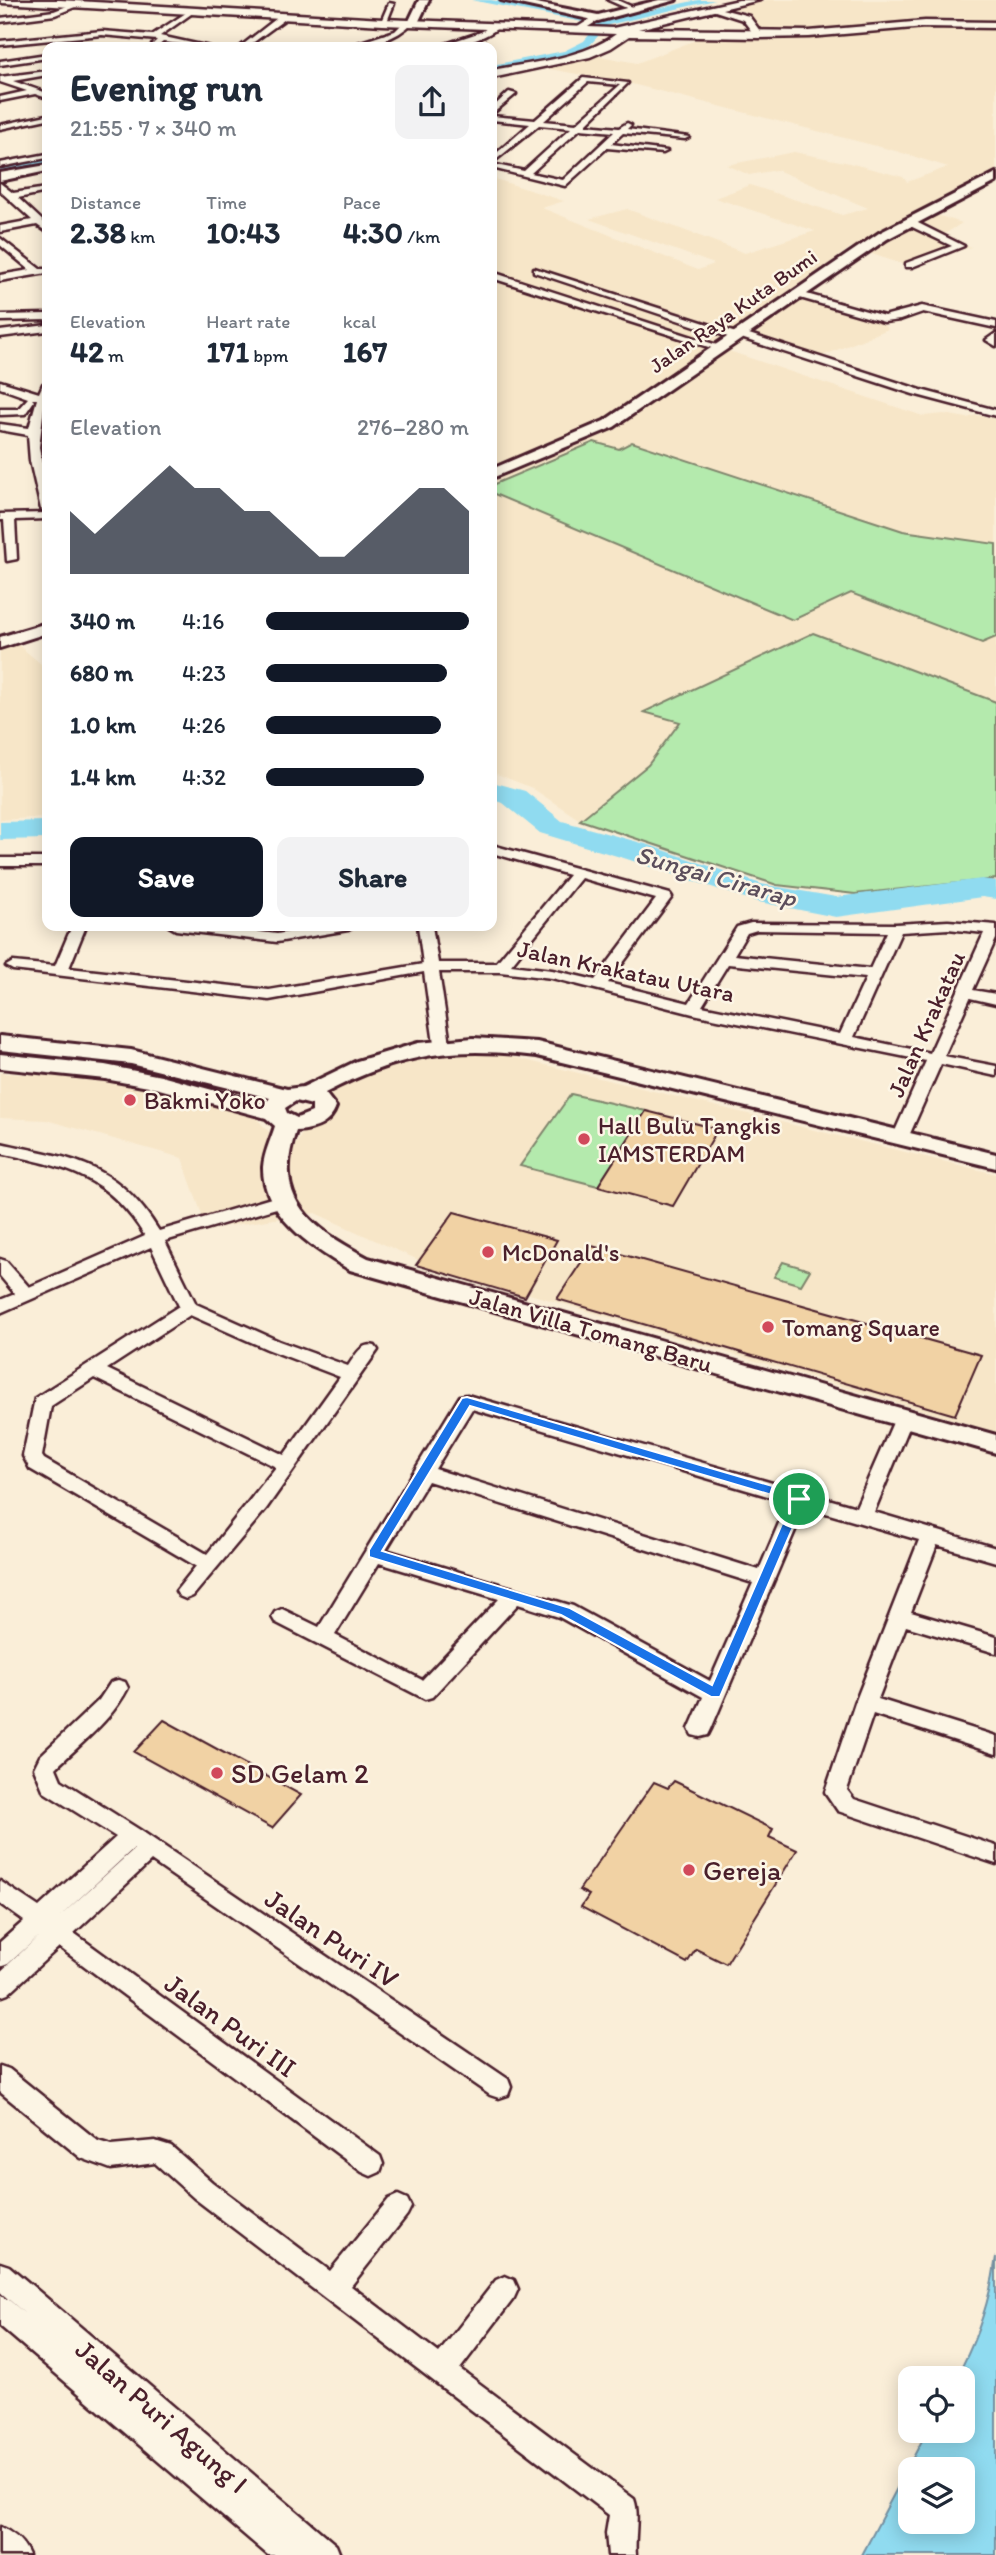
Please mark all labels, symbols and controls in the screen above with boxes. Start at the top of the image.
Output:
text: Evening run [70,65,263,111]
button: share [395,65,469,139]
text: 21:55 · 7 × 340 m [70,114,236,142]
text: Distance [70,191,141,214]
text: Time [206,191,247,214]
text: Pace [343,191,381,214]
text: 2.38 [70,214,126,251]
text: 10:43 [206,214,280,251]
text: 4:30 [343,214,403,251]
text: km [126,225,155,248]
text: /km [403,225,440,248]
street label: Jalan Raya Kuta Bumi [645,244,821,378]
text: Elevation [70,310,146,333]
text: Heart rate [206,310,290,333]
text: kcal [343,310,376,333]
text: 42 [70,333,104,370]
text: 171 [206,333,249,370]
text: 167 [343,333,387,370]
text: m [104,344,124,367]
text: bpm [249,344,289,367]
text: Elevation [70,413,161,441]
text: 276–280 m [357,413,469,441]
text: 340 m [70,607,135,635]
text: 4:16 [182,607,224,635]
text: 680 m [70,659,133,687]
text: 4:23 [182,659,226,687]
text: 1.0 km [70,711,136,739]
text: 4:26 [182,711,226,739]
text: 1.4 km [70,763,136,791]
text: 4:32 [182,763,226,791]
button: Save [70,837,263,917]
button: Share [277,837,469,917]
water label: Sungai Cirarap [632,838,801,914]
street label: Jalan Krakatau Utara [515,934,737,1008]
street label: Jalan Krakatau [881,947,971,1101]
place label: Bakmi Yoko [144,1086,266,1115]
marker: Bakmi Yoko [122,1092,138,1108]
place label: Hall Bulu Tangkis IAMSTERDAM [598,1111,781,1168]
marker: Hall Bulu Tangkis IAMSTERDAM [576,1131,592,1147]
place label: McDonald's [502,1238,619,1267]
marker: McDonald's [480,1244,496,1260]
street label: Jalan Villa Tomang Baru [466,1281,716,1379]
place label: Tomang Square [782,1313,940,1342]
marker: Tomang Square [760,1319,776,1335]
pin [769,1469,829,1529]
icon: arrive [780,1480,818,1518]
place label: SD Gelam 2 [231,1756,369,1790]
marker: SD Gelam 2 [209,1765,225,1781]
place label: Gereja [703,1853,782,1887]
marker: Gereja [681,1862,697,1878]
street label: Jalan Puri IV [259,1881,406,1995]
street label: Jalan Puri III [158,1966,304,2084]
street label: Jalan Puri Agung I [69,2332,255,2500]
map controls [898,2366,975,2534]
button: locate [898,2366,975,2443]
button: layers [898,2457,975,2534]

